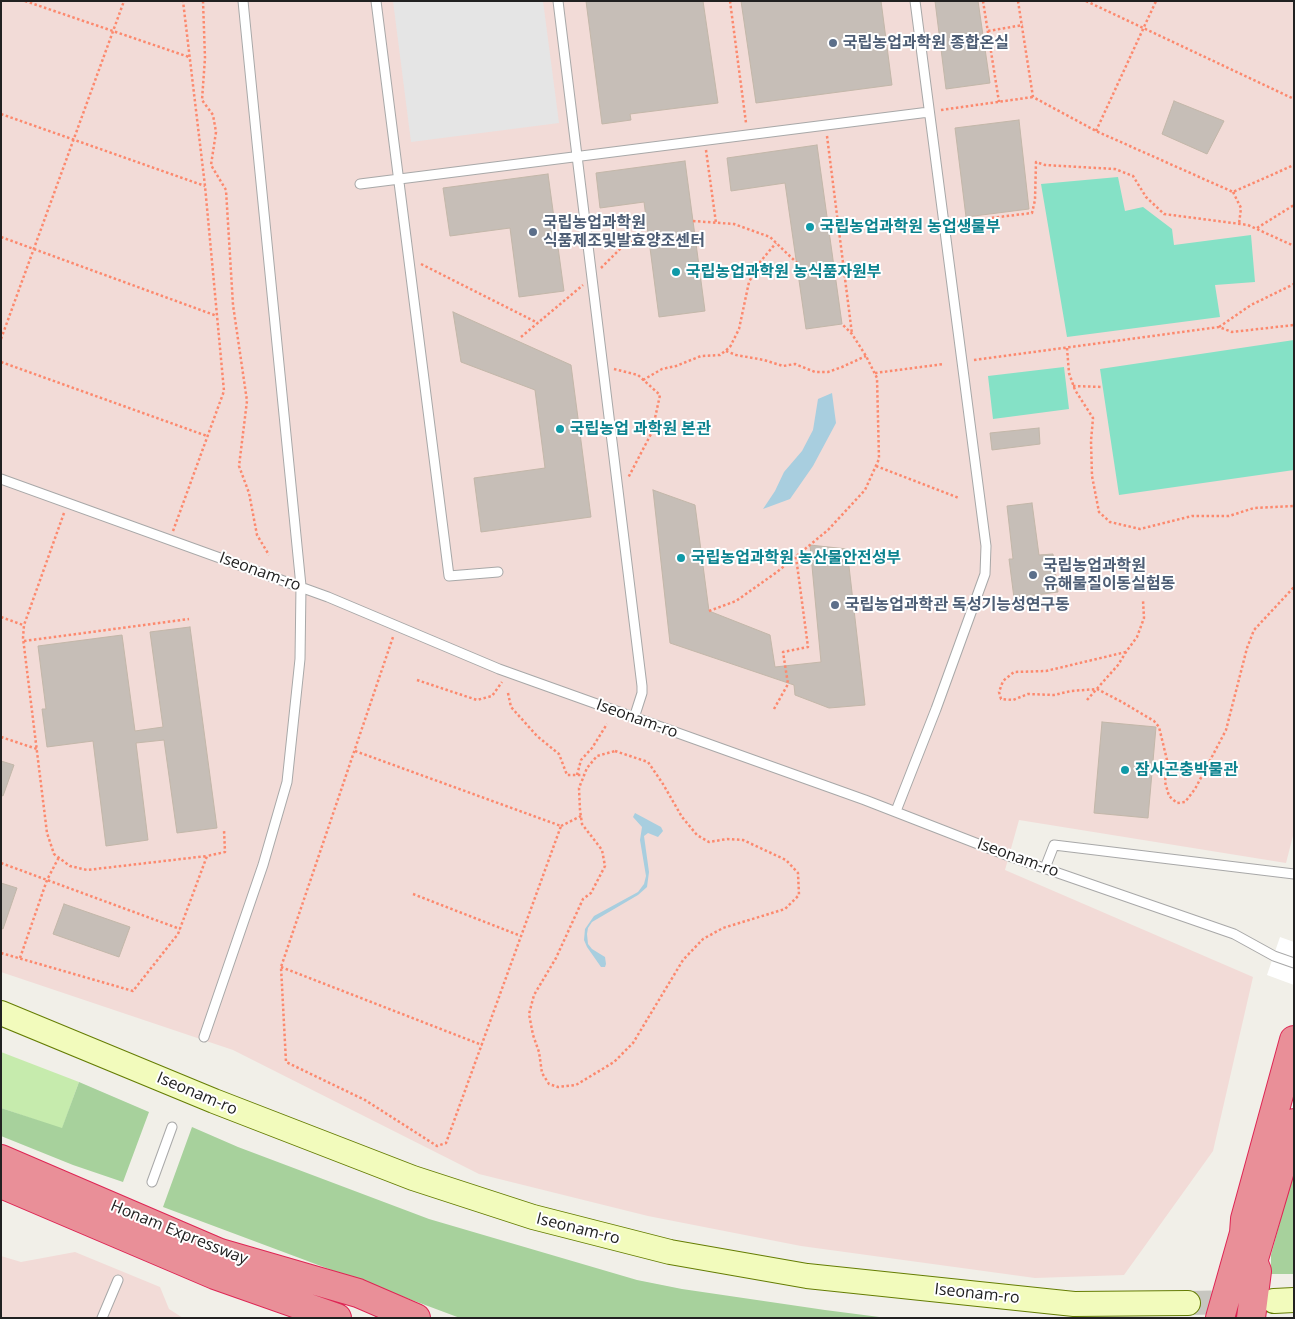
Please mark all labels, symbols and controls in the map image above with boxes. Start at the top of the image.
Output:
place label: 국립농업과학원 종합온실 [843,33,1009,53]
marker: 국립농업과학원 종합온실 [827,37,839,49]
place label: 국립농업과학원 식품제조및발효양조센터 [543,213,705,251]
place label: 국립농업과학원 농업생물부 [820,217,1001,237]
marker: 국립농업과학원 농업생물부 [804,221,816,233]
marker: 국립농업과학원 식품제조및발효양조센터 [527,226,539,238]
place label: 국립농업과학원 농식품자원부 [686,262,882,282]
marker: 국립농업과학원 농식품자원부 [670,266,682,278]
place label: 국립농업 과학원 본관 [570,419,711,439]
marker: 국립농업 과학원 본관 [554,423,566,435]
street label: Iseonam-ro [217,548,303,596]
place label: 국립농업과학원 농산물안전성부 [691,548,901,568]
marker: 국립농업과학원 농산물안전성부 [675,552,687,564]
place label: 국립농업과학원 유해물질이동실험동 [1043,556,1175,594]
marker: 국립농업과학원 유해물질이동실험동 [1027,569,1039,581]
place label: 국립농업과학관 독성기능성연구동 [845,595,1070,615]
marker: 국립농업과학관 독성기능성연구동 [829,599,841,611]
street label: Iseonam-ro [594,695,680,743]
place label: 잠사곤충박물관 [1135,760,1238,780]
marker: 잠사곤충박물관 [1119,764,1131,776]
street label: Iseonam-ro [975,834,1061,882]
street label: Iseonam-ro [154,1068,240,1120]
street label: Honam Expressway [108,1197,250,1269]
street label: Iseonam-ro [534,1209,622,1249]
street label: Iseonam-ro [933,1280,1021,1308]

